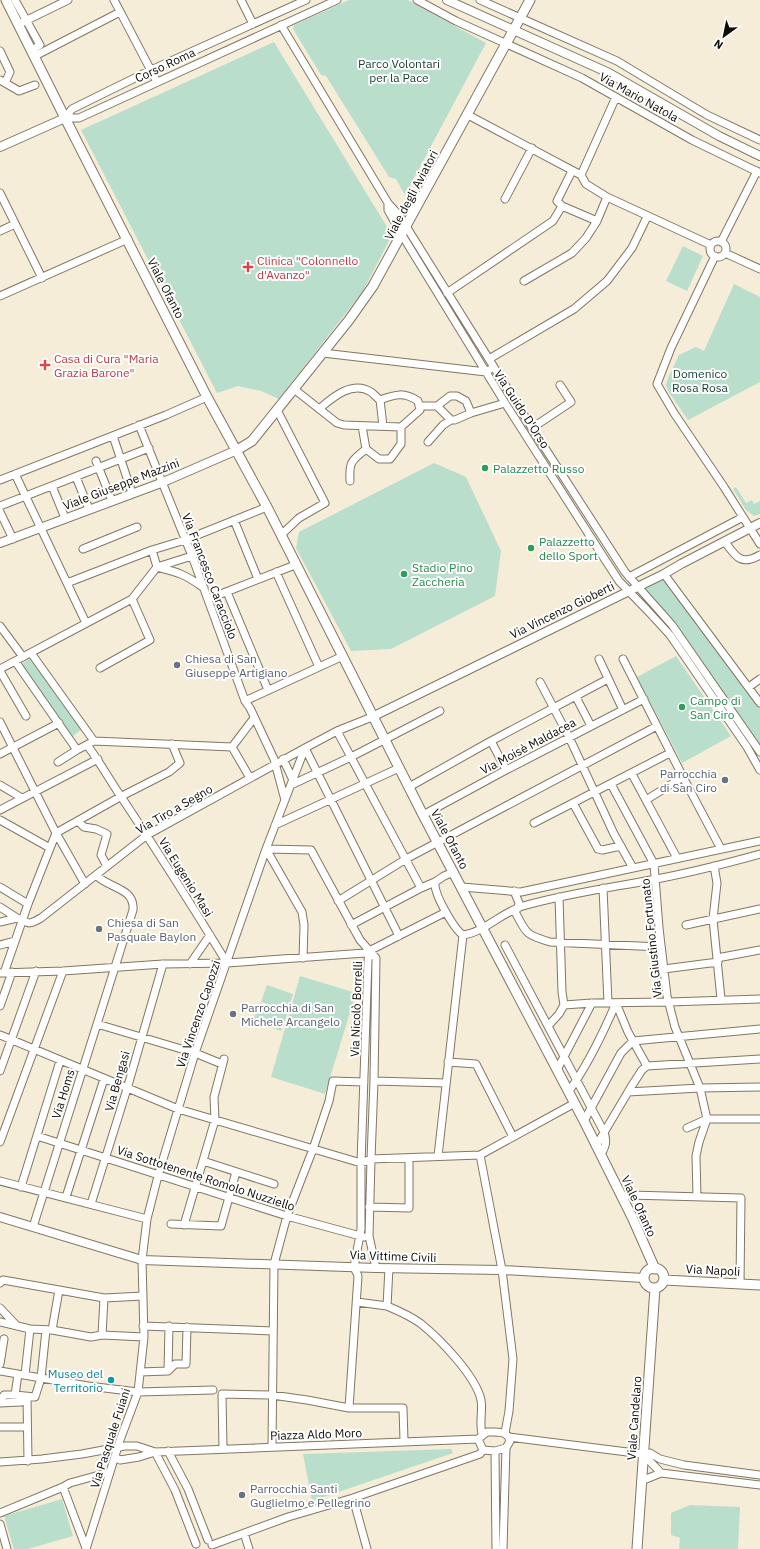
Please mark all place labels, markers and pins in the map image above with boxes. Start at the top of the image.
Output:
place label: Clinica "Colonnello d'Avanzo" [257,253,359,282]
marker: Clinica "Colonnello d'Avanzo" [242,261,254,273]
place label: Casa di Cura "Maria Grazia Barone" [54,351,159,380]
marker: Casa di Cura "Maria Grazia Barone" [39,359,51,371]
place label: Palazzetto Russo [493,461,585,476]
marker: Palazzetto Russo [480,463,490,473]
place label: Palazzetto dello Sport [539,534,598,563]
marker: Palazzetto dello Sport [526,543,536,553]
place label: Stadio Pino Zaccheria [412,560,473,589]
marker: Stadio Pino Zaccheria [399,569,409,579]
place label: Chiesa di San Giuseppe Artigiano [185,651,288,680]
marker: Chiesa di San Giuseppe Artigiano [172,660,182,670]
place label: Campo di San Ciro [690,693,741,722]
marker: Campo di San Ciro [677,702,687,712]
place label: Parrocchia di San Ciro [660,766,718,795]
marker: Parrocchia di San Ciro [720,775,730,785]
place label: Chiesa di San Pasquale Baylon [107,915,196,944]
marker: Chiesa di San Pasquale Baylon [94,924,104,934]
place label: Parrocchia di San Michele Arcangelo [241,1000,340,1029]
marker: Parrocchia di San Michele Arcangelo [228,1009,238,1019]
place label: Museo del Territorio [48,1366,103,1395]
marker: Museo del Territorio [106,1375,116,1385]
place label: Parrocchia Santi Guglielmo e Pellegrino [250,1481,371,1510]
marker: Parrocchia Santi Guglielmo e Pellegrino [237,1490,247,1500]

